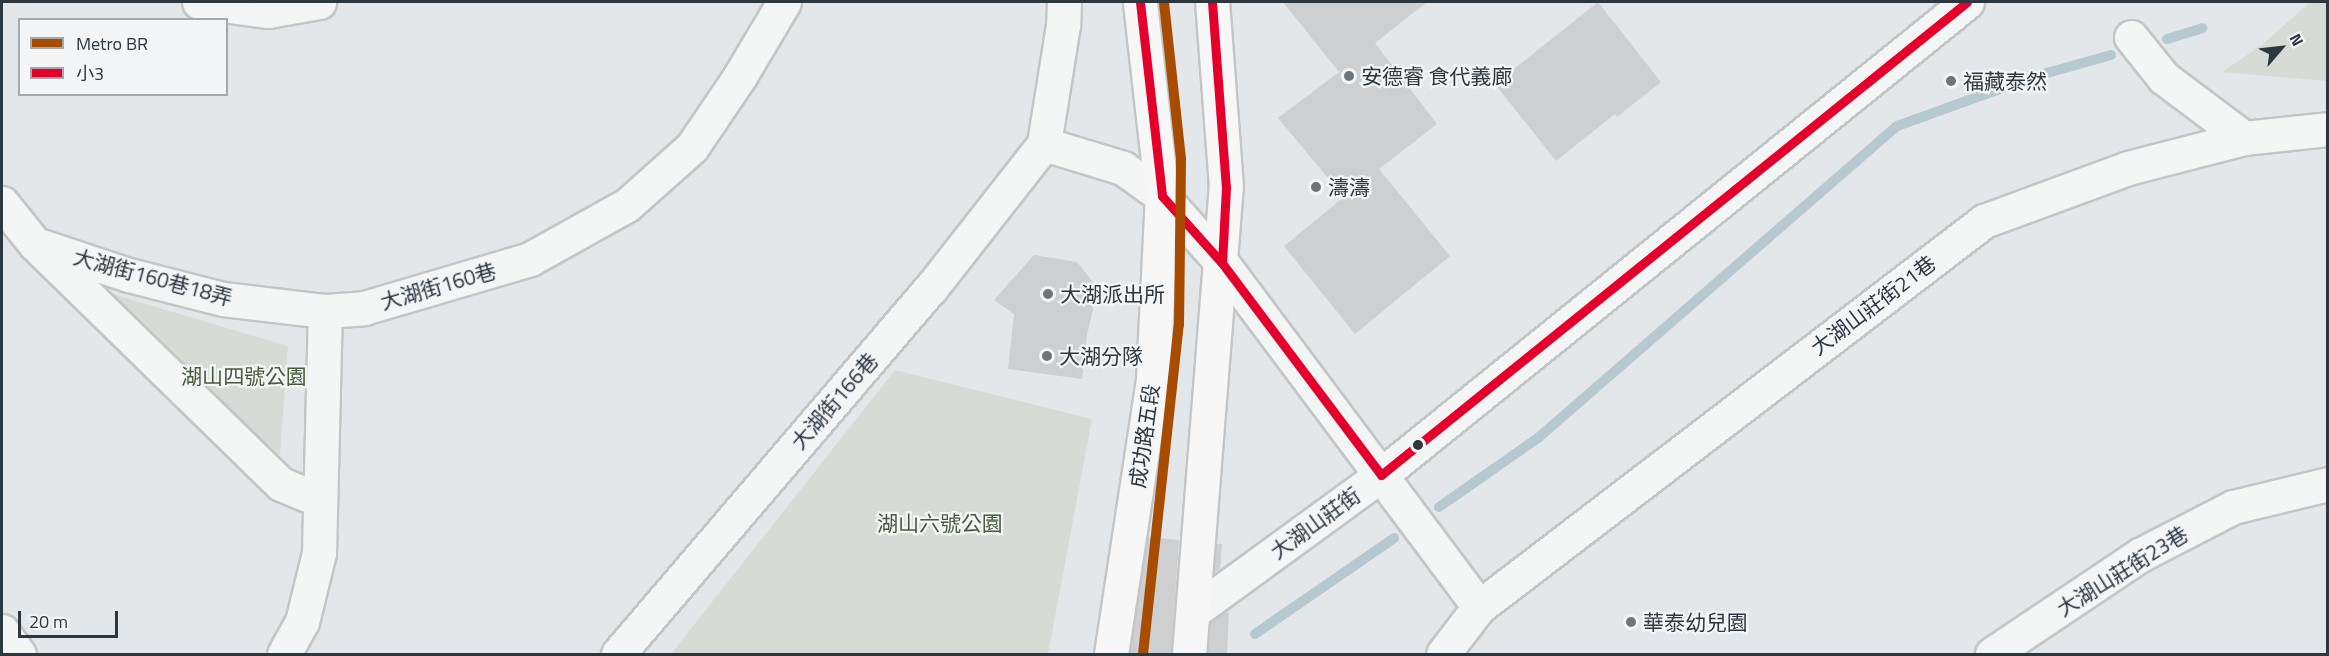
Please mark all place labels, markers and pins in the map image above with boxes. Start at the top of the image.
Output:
place label: 安德睿 食代義廊 [1361,63,1513,89]
place label: 福藏泰然 [1963,68,2047,94]
marker: 安德睿 食代義廊 [1342,69,1356,83]
marker: 福藏泰然 [1944,74,1958,88]
place label: 濤濤 [1328,174,1370,200]
marker: 濤濤 [1309,180,1323,194]
place label: 大湖派出所 [1060,281,1165,307]
marker: 大湖派出所 [1041,287,1055,301]
place label: 大湖分隊 [1059,343,1143,369]
marker: 大湖分隊 [1040,349,1054,363]
unlabelled marker [1412,439,1424,451]
place label: 華泰幼兒園 [1643,609,1748,635]
marker: 華泰幼兒園 [1624,615,1638,629]

